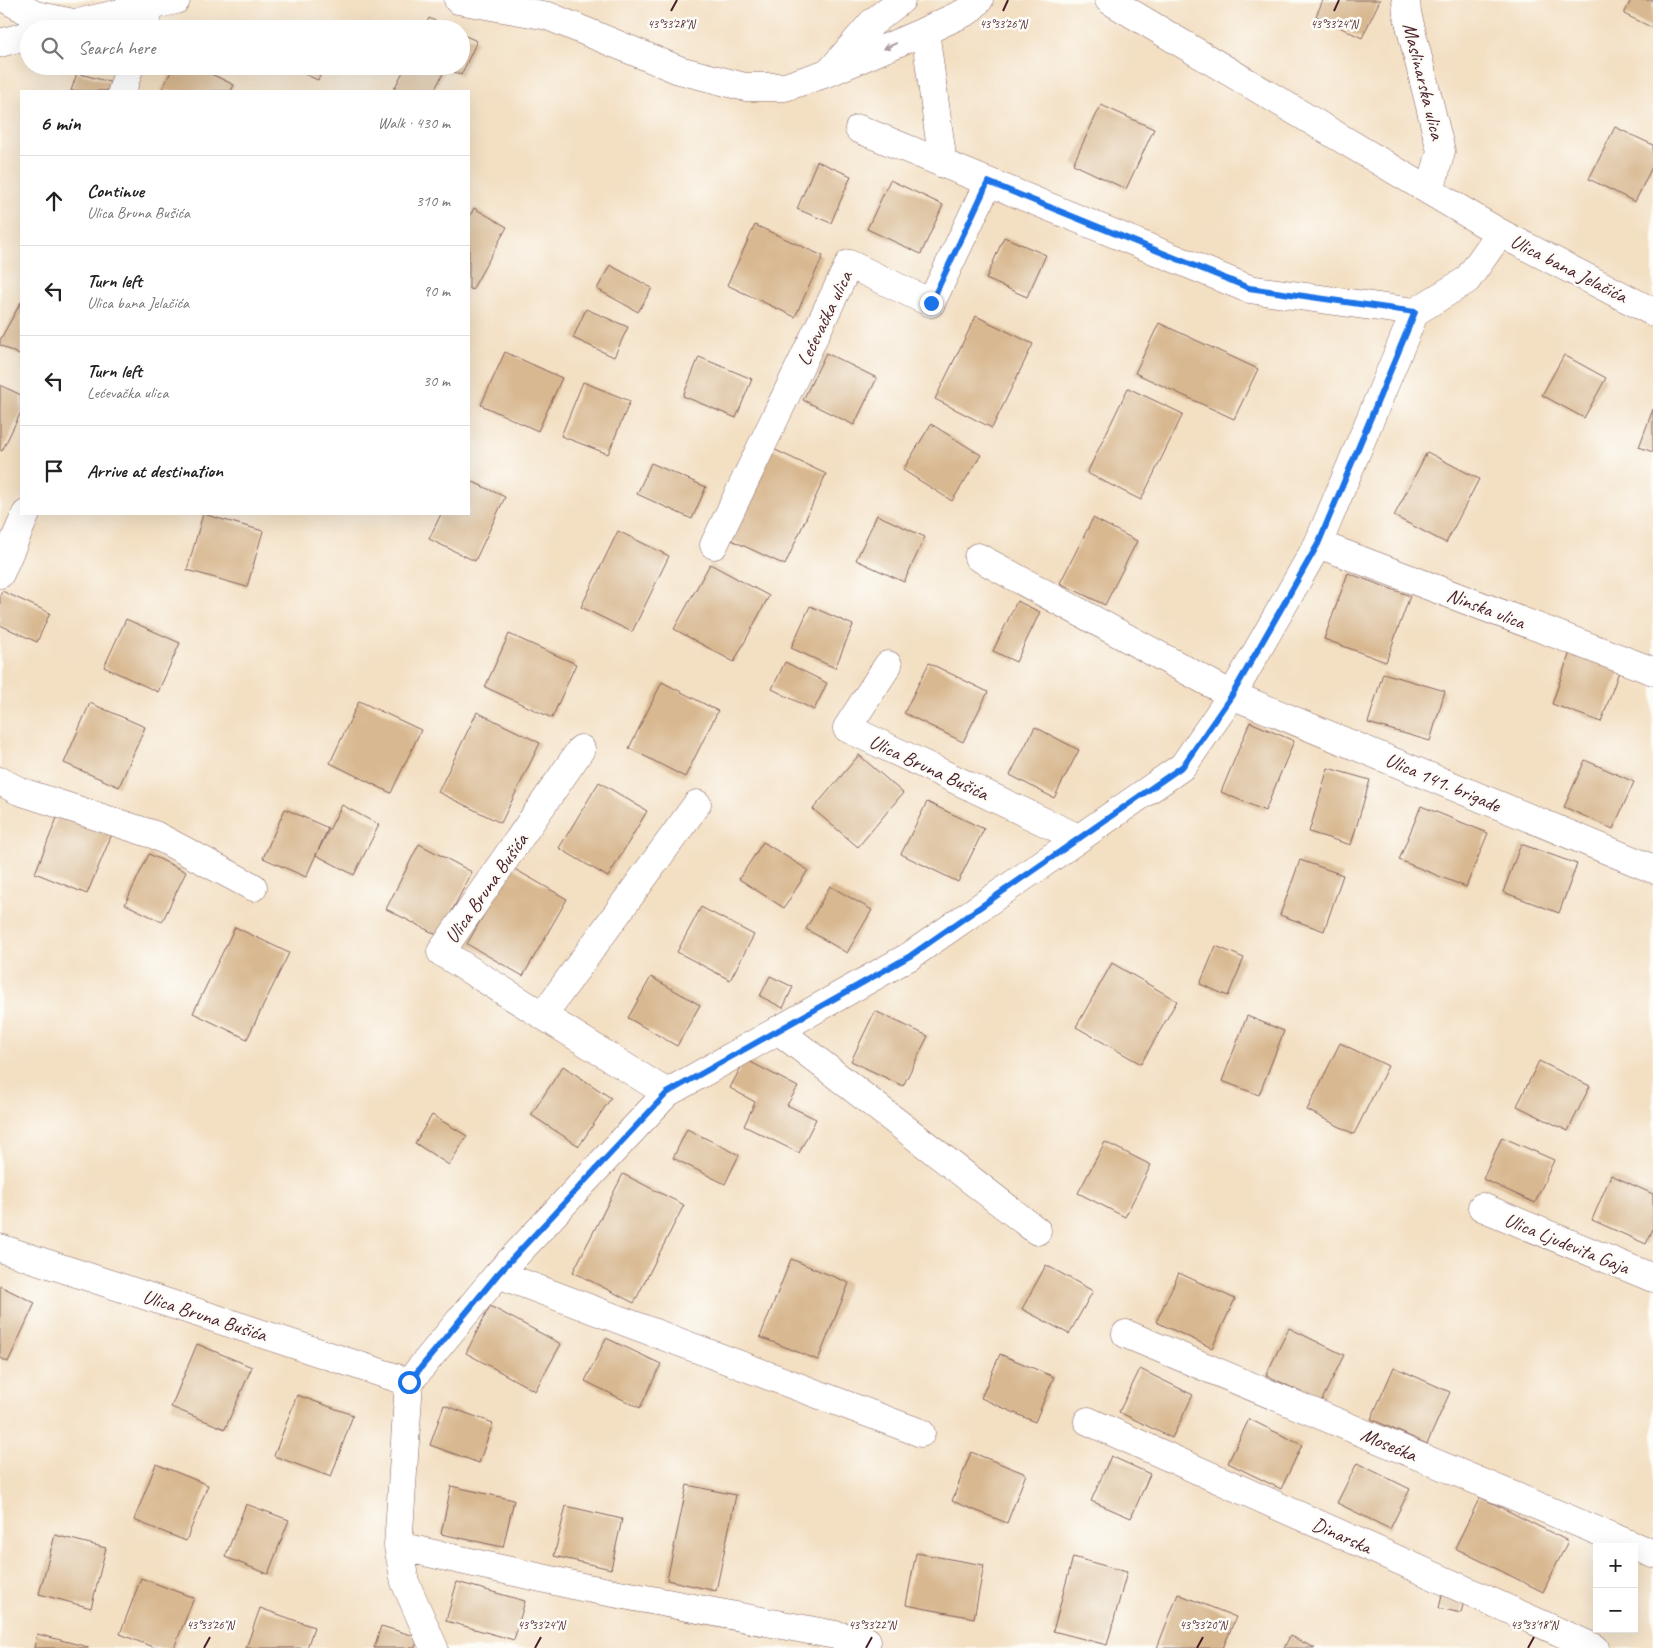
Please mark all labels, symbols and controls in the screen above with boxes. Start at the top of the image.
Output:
text: 43°33'28"N [647,16,696,32]
text: 43°33'26"N [979,16,1028,32]
text: 43°33'24"N [1310,16,1359,32]
search box [20,20,470,75]
street label: Maslinarska ulica [1397,20,1450,143]
icon: search [38,34,66,62]
text: Search here [78,36,155,60]
one-way arrow [883,43,897,51]
text: 6 min [40,110,81,136]
text: Walk · 430 m [378,113,450,133]
text: Continue [87,179,144,203]
icon: ahead [40,187,68,215]
text: 310 m [416,191,450,211]
text: Ulica Bruna Bušića [87,203,190,223]
street label: Ulica bana Jelačića [1506,228,1632,309]
street label: Lećevačka ulica [791,266,859,370]
text: Turn left [87,269,142,293]
icon: left [40,277,68,305]
text: 90 m [423,281,450,301]
route end [920,292,943,315]
text: Ulica bana Jelačića [87,293,189,313]
text: Turn left [87,359,142,383]
icon: left [40,367,68,395]
text: 30 m [423,371,450,391]
text: Lećevačka ulica [87,383,169,403]
icon: arrive [40,457,68,485]
text: Arrive at destination [87,459,223,483]
street label: Ninska ulica [1443,582,1530,635]
street label: Ulica Bruna Bušića [865,729,994,807]
street label: Ulica 141. brigade [1382,747,1505,818]
street label: Ulica Bruna Bušića [439,827,534,948]
street label: Ulica Ljudevita Gaja [1501,1207,1635,1281]
street label: Ulica Bruna Bušića [140,1284,271,1348]
route start [398,1371,421,1394]
street label: Mosećka [1357,1422,1422,1468]
street label: Dinarska [1308,1511,1377,1560]
map controls [1593,1543,1638,1633]
button: + [1593,1543,1638,1588]
button: − [1593,1588,1638,1633]
text: 43°33'26"N [186,1617,235,1633]
text: 43°33'24"N [517,1617,566,1633]
text: 43°33'22"N [848,1617,897,1633]
text: 43°33'20"N [1179,1617,1228,1633]
text: 43°33'18"N [1510,1617,1559,1633]

